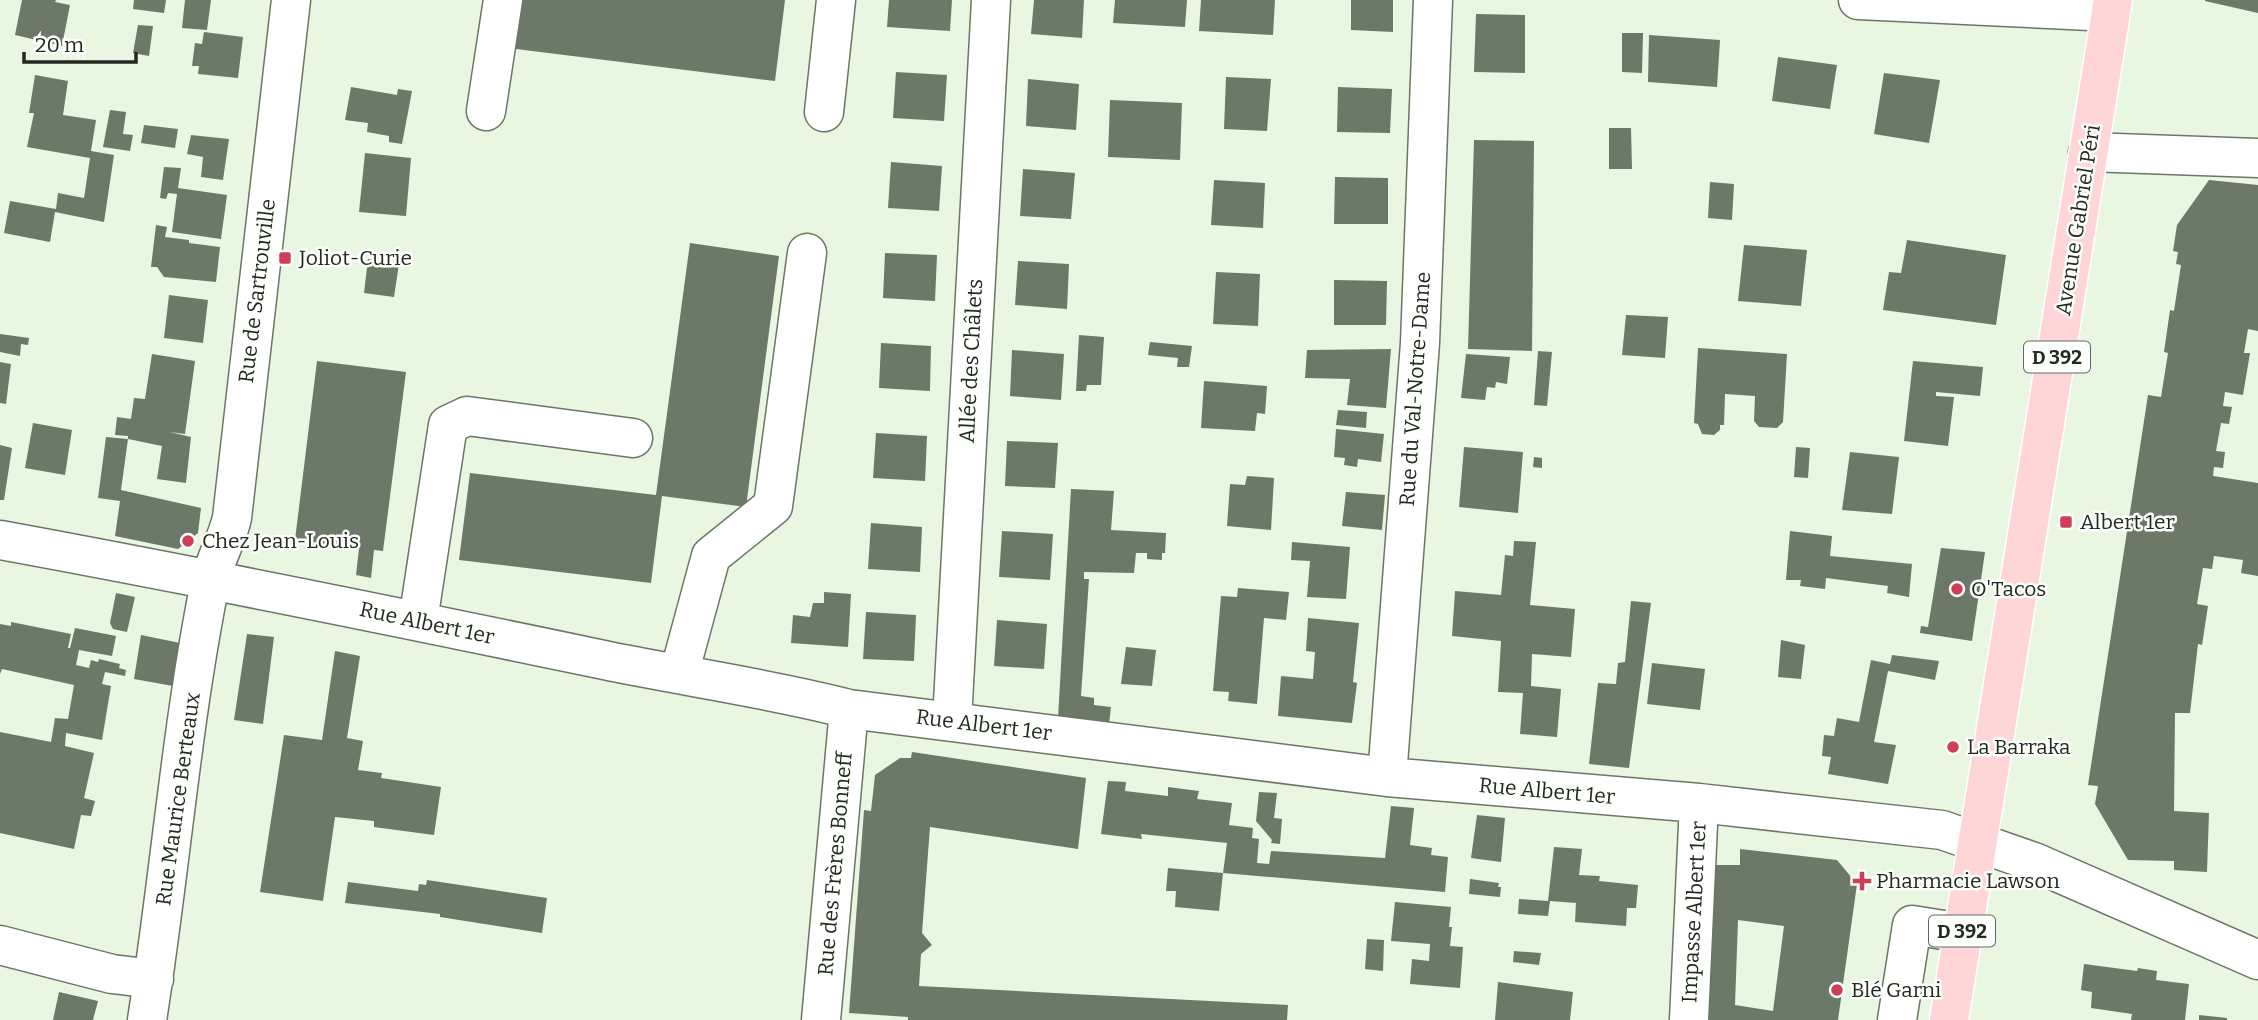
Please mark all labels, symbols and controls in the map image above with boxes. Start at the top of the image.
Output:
scale bar [24,21,136,65]
text: 20 m [35,32,84,58]
street label: Avenue Gabriel Péri [2050,123,2106,317]
street label: Rue de Sartrouville [233,198,281,384]
place label: Joliot-Curie [298,245,412,271]
marker: Joliot-Curie [277,250,293,266]
street label: Rue du Val-Notre-Dame [1394,271,1436,507]
street label: Allée des Châlets [954,278,988,444]
road number: D 392 [2024,342,2090,372]
place label: Albert 1er [2080,509,2175,535]
marker: Albert 1er [2058,514,2074,530]
place label: Chez Jean-Louis [202,528,359,554]
marker: Chez Jean-Louis [180,533,196,549]
place label: O'Tacos [1971,576,2046,602]
marker: O'Tacos [1949,581,1965,597]
street label: Rue Albert 1er [357,596,497,650]
street label: Rue Maurice Berteaux [150,690,206,907]
street label: Rue Albert 1er [914,704,1054,746]
place label: La Barraka [1967,734,2071,760]
marker: La Barraka [1945,739,1961,755]
street label: Rue des Frères Bonneff [812,749,858,977]
street label: Rue Albert 1er [1478,772,1616,810]
street label: Impasse Albert 1er [1676,821,1712,1003]
place label: Pharmacie Lawson [1876,868,2060,894]
marker: Pharmacie Lawson [1854,873,1870,889]
road number: D 392 [1929,916,1995,946]
place label: Blé Garni [1851,977,1941,1003]
marker: Blé Garni [1829,982,1845,998]

